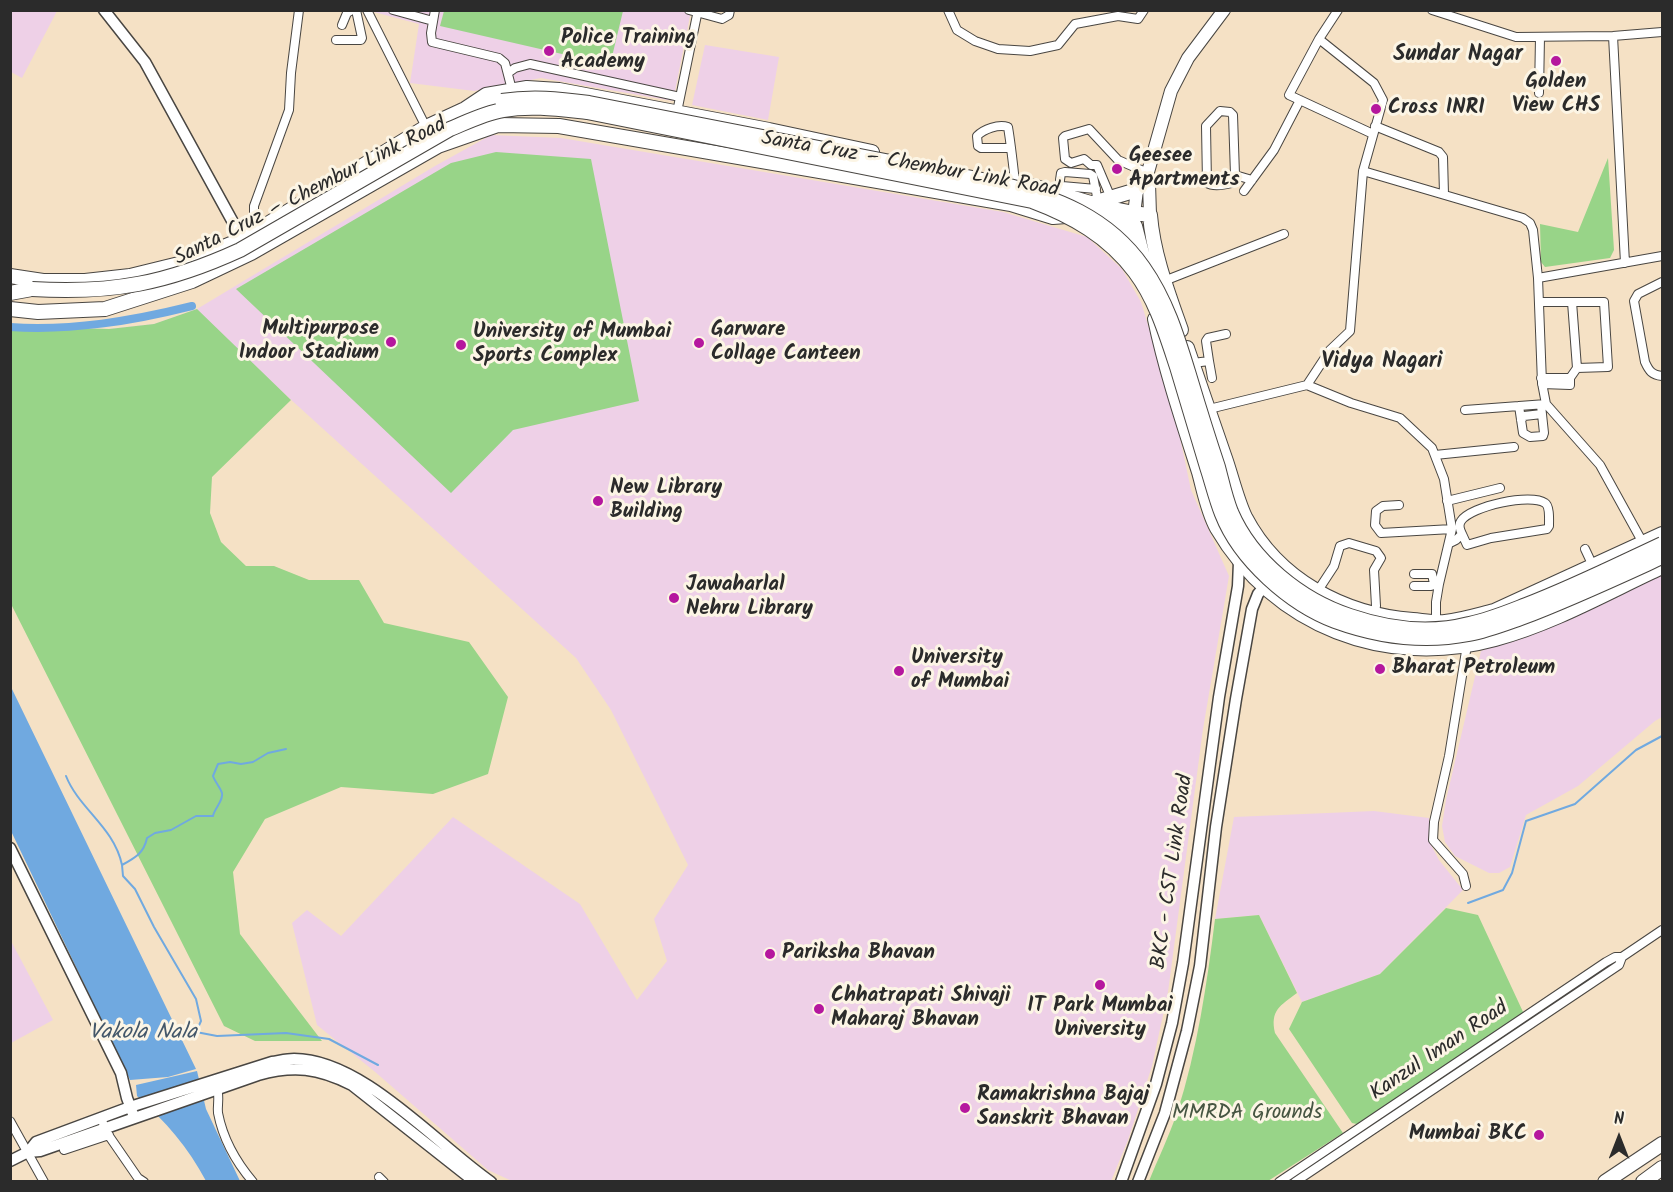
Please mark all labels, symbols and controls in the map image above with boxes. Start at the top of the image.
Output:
place label: Police Training Academy [561,26,696,76]
district label: Sundar Nagar [1393,43,1523,69]
marker: Police Training Academy [542,44,556,58]
marker: Golden View CHS [1549,54,1563,68]
place label: Golden View CHS [1512,70,1600,120]
place label: Cross INRI [1388,96,1485,122]
marker: Cross INRI [1369,102,1383,116]
street label: Santa Cruz – Chembur Link Road [171,113,451,273]
street label: Santa Cruz – Chembur Link Road [759,127,1061,205]
place label: Geesee Apartments [1129,144,1240,194]
marker: Geesee Apartments [1110,162,1124,176]
place label: Multipurpose Indoor Stadium [239,317,379,367]
place label: Garware Collage Canteen [711,318,861,368]
place label: University of Mumbai Sports Complex [473,320,671,370]
marker: Multipurpose Indoor Stadium [384,335,398,349]
marker: Garware Collage Canteen [692,336,706,350]
marker: University of Mumbai Sports Complex [454,338,468,352]
district label: Vidya Nagari [1322,350,1442,376]
place label: New Library Building [610,476,722,526]
marker: New Library Building [591,494,605,508]
place label: Jawaharlal Nehru Library [686,573,813,623]
marker: Jawaharlal Nehru Library [667,591,681,605]
place label: University of Mumbai [911,646,1009,696]
place label: Bharat Petroleum [1392,656,1555,682]
marker: Bharat Petroleum [1373,662,1387,676]
marker: University of Mumbai [892,664,906,678]
street label: BKC - CST Link Road [1148,773,1200,971]
place label: Pariksha Bhavan [782,941,935,967]
marker: Pariksha Bhavan [763,947,777,961]
marker: IT Park Mumbai University [1093,978,1107,992]
place label: Chhatrapati Shivaji Maharaj Bhavan [831,984,1010,1034]
place label: IT Park Mumbai University [1027,994,1173,1044]
street label: Kanzul Iman Road [1366,996,1514,1108]
marker: Chhatrapati Shivaji Maharaj Bhavan [812,1002,826,1016]
water label: Vakola Nala [89,1021,197,1047]
place label: Ramakrishna Bajaj Sanskrit Bhavan [977,1083,1149,1133]
marker: Ramakrishna Bajaj Sanskrit Bhavan [958,1101,972,1115]
park label: MMRDA Grounds [1172,1101,1322,1127]
text: N [1614,1107,1624,1132]
north arrow [1589,1108,1649,1168]
place label: Mumbai BKC [1409,1122,1527,1148]
marker: Mumbai BKC [1532,1128,1546,1142]

